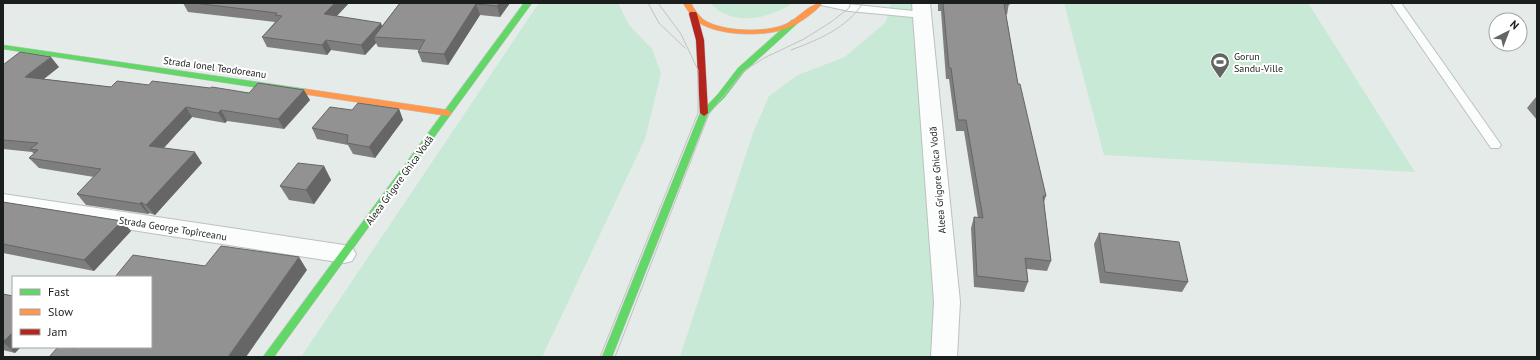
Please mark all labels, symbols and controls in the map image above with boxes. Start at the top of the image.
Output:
north arrow [1488,12,1528,52]
text: N [1507,17,1522,32]
place label: Gorun Sandu-Ville [1234,50,1283,75]
sports icon: Gorun Sandu-Ville [1209,51,1231,79]
street label: Strada Ionel Teodoreanu [163,54,267,81]
street label: Aleea Grigore Ghica Vodă [926,126,949,234]
street label: Aleea Grigore Ghica Vodă [363,133,436,228]
street label: Strada George Topîrceanu [118,214,228,243]
legend [12,276,152,348]
text: Fast [48,284,69,299]
text: Slow [48,304,73,319]
text: Jam [47,324,67,339]

